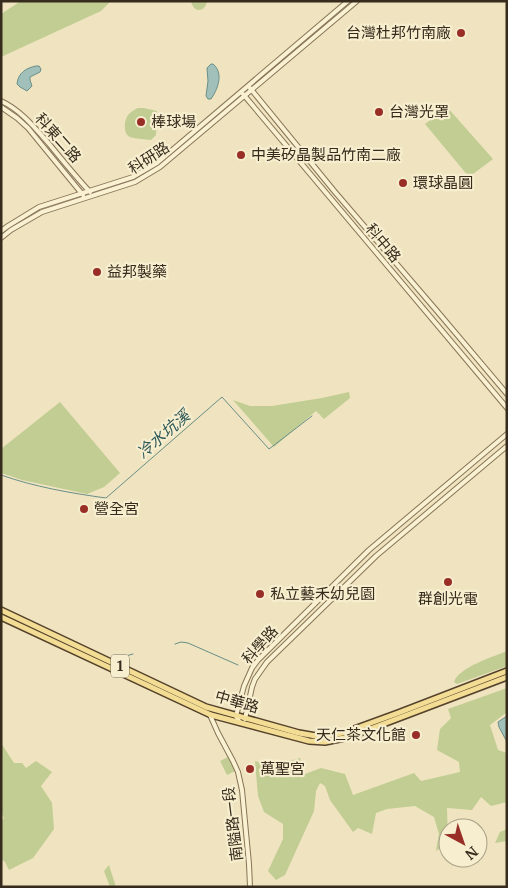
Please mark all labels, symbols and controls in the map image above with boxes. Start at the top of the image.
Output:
place label: 台灣杜邦竹南廠 [346,23,451,42]
marker: 台灣杜邦竹南廠 [455,27,467,39]
place label: 台灣光罩 [389,102,449,121]
marker: 台灣光罩 [373,106,385,118]
street label: 科東二路 [31,109,86,166]
place label: 棒球場 [151,112,196,131]
marker: 棒球場 [135,116,147,128]
street label: 科研路 [125,137,173,178]
place label: 中美矽晶製品竹南二廠 [251,145,401,164]
marker: 中美矽晶製品竹南二廠 [235,149,247,161]
place label: 環球晶圓 [413,173,473,192]
marker: 環球晶圓 [397,177,409,189]
street label: 科中路 [362,219,405,266]
place label: 益邦製藥 [107,262,167,281]
marker: 益邦製藥 [91,266,103,278]
water label: 冷水坑溪 [132,404,195,463]
place label: 營全宮 [94,499,139,518]
marker: 營全宮 [78,503,90,515]
marker: 群創光電 [442,576,454,588]
place label: 私立藝禾幼兒園 [270,584,375,603]
marker: 私立藝禾幼兒園 [254,588,266,600]
place label: 群創光電 [418,589,478,608]
street label: 科學路 [238,622,282,668]
road number: 1 [111,654,129,678]
street label: 中華路 [213,686,261,717]
place label: 天仁茶文化館 [316,725,406,744]
marker: 天仁茶文化館 [410,729,422,741]
place label: 萬聖宮 [260,759,305,778]
marker: 萬聖宮 [244,763,256,775]
street label: 南隘路一段 [219,786,247,862]
north arrow [438,818,488,868]
text: N [461,843,481,863]

